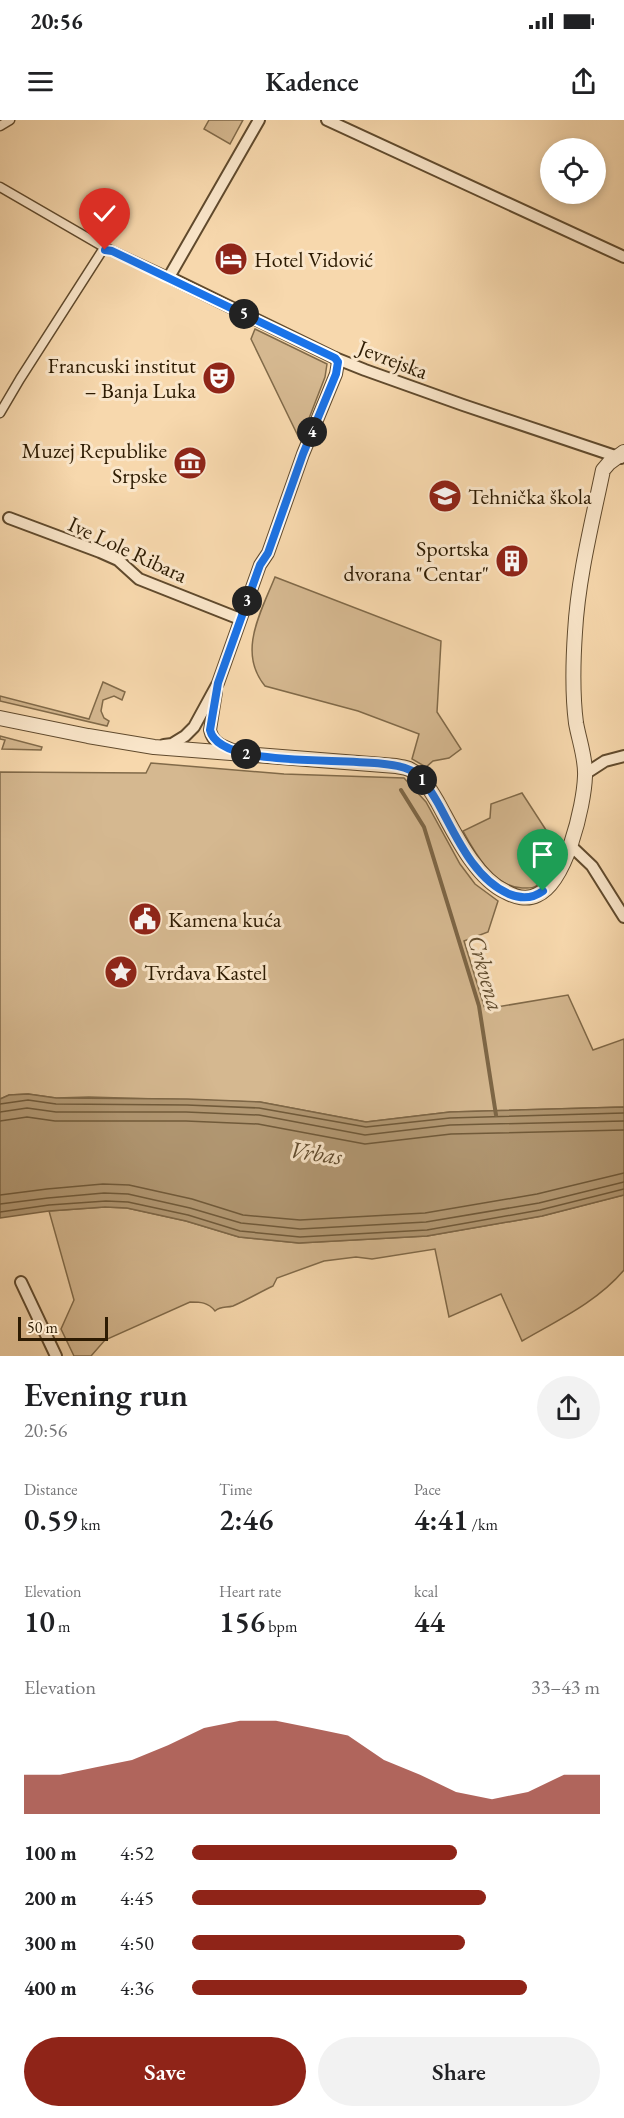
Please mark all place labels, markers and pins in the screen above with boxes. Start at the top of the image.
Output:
pin [79,188,130,250]
hotel icon: Hotel Vidović [213,241,249,277]
place label: Hotel Vidović [254,245,373,274]
pin: 5 [229,299,259,329]
place label: Francuski institut – Banja Luka [47,351,196,405]
theatre icon: Francuski institut – Banja Luka [201,360,237,396]
pin: 4 [297,417,327,447]
place label: Muzej Republike Srpske [21,436,167,490]
museum icon: Muzej Republike Srpske [172,445,208,481]
school or university icon: Tehnička škola [427,478,463,514]
place label: Tehnička škola [468,482,592,511]
place label: Sportska dvorana "Centar" [344,534,489,588]
building icon: Sportska dvorana "Centar" [494,543,530,579]
pin: 3 [232,586,262,616]
pin: 2 [231,739,261,769]
pin: 1 [407,765,437,795]
pin [517,829,568,891]
public building icon: Kamena kuća [127,901,163,937]
place label: Kamena kuća [168,905,282,934]
place icon: Tvrđava Kastel [103,954,139,990]
place label: Tvrđava Kastel [144,958,267,987]

